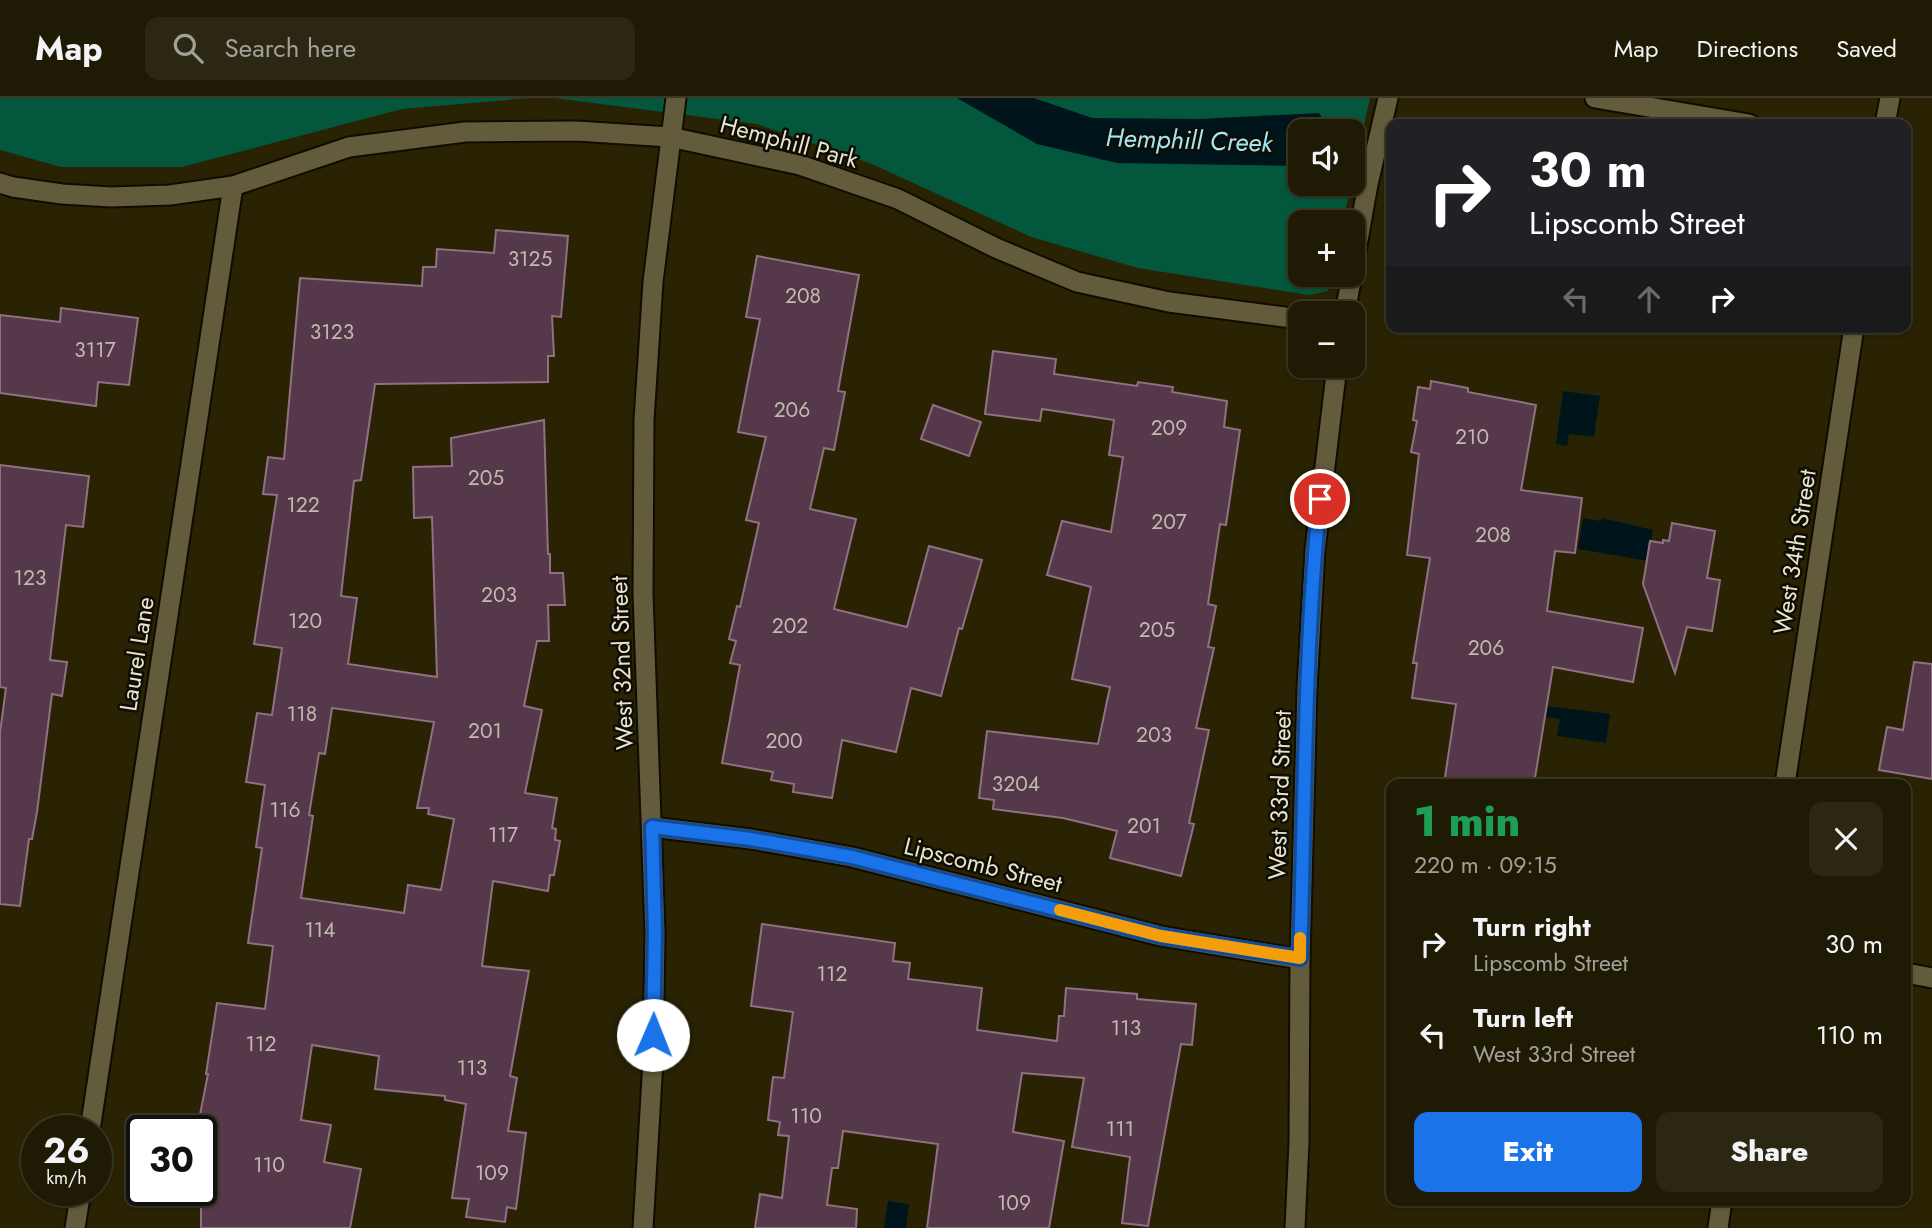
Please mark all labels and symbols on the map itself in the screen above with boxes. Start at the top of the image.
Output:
street label: Hemphill Park [716,106,863,177]
water label: Hemphill Creek [1105,118,1275,162]
house number: 3125 [508,244,552,274]
house number: 208 [785,281,821,311]
house number: 3123 [310,317,354,347]
house number: 3117 [74,335,116,365]
house number: 206 [774,395,810,425]
house number: 209 [1151,413,1187,443]
house number: 210 [1455,422,1489,452]
house number: 205 [468,463,504,493]
street label: West 34th Street [1764,467,1825,637]
pin [1290,469,1350,529]
house number: 122 [286,490,320,520]
house number: 207 [1151,507,1187,537]
house number: 208 [1475,520,1511,550]
house number: 123 [14,563,46,593]
street label: West 32nd Street [601,575,642,751]
house number: 203 [481,580,517,610]
street label: Laurel Lane [110,594,163,714]
house number: 120 [288,606,322,636]
house number: 202 [772,611,808,641]
house number: 205 [1139,615,1175,645]
house number: 206 [1468,633,1504,663]
house number: 118 [287,699,317,729]
street label: West 33rd Street [1259,709,1300,880]
house number: 201 [468,716,502,746]
house number: 203 [1136,720,1172,750]
house number: 200 [765,726,803,756]
house number: 3204 [992,769,1040,799]
house number: 116 [270,795,301,825]
house number: 201 [1127,811,1161,841]
house number: 117 [488,820,518,850]
street label: Lipscomb Street [900,828,1066,901]
house number: 114 [304,915,336,945]
house number: 112 [817,959,847,989]
position arrow [616,998,690,1072]
house number: 113 [1111,1013,1141,1043]
house number: 112 [246,1029,276,1059]
house number: 113 [457,1053,487,1083]
house number: 110 [790,1101,822,1131]
house number: 111 [1106,1114,1134,1144]
speed limit sign: 30 [126,1115,217,1206]
house number: 110 [253,1150,285,1180]
house number: 109 [475,1158,509,1188]
house number: 109 [997,1188,1031,1218]

